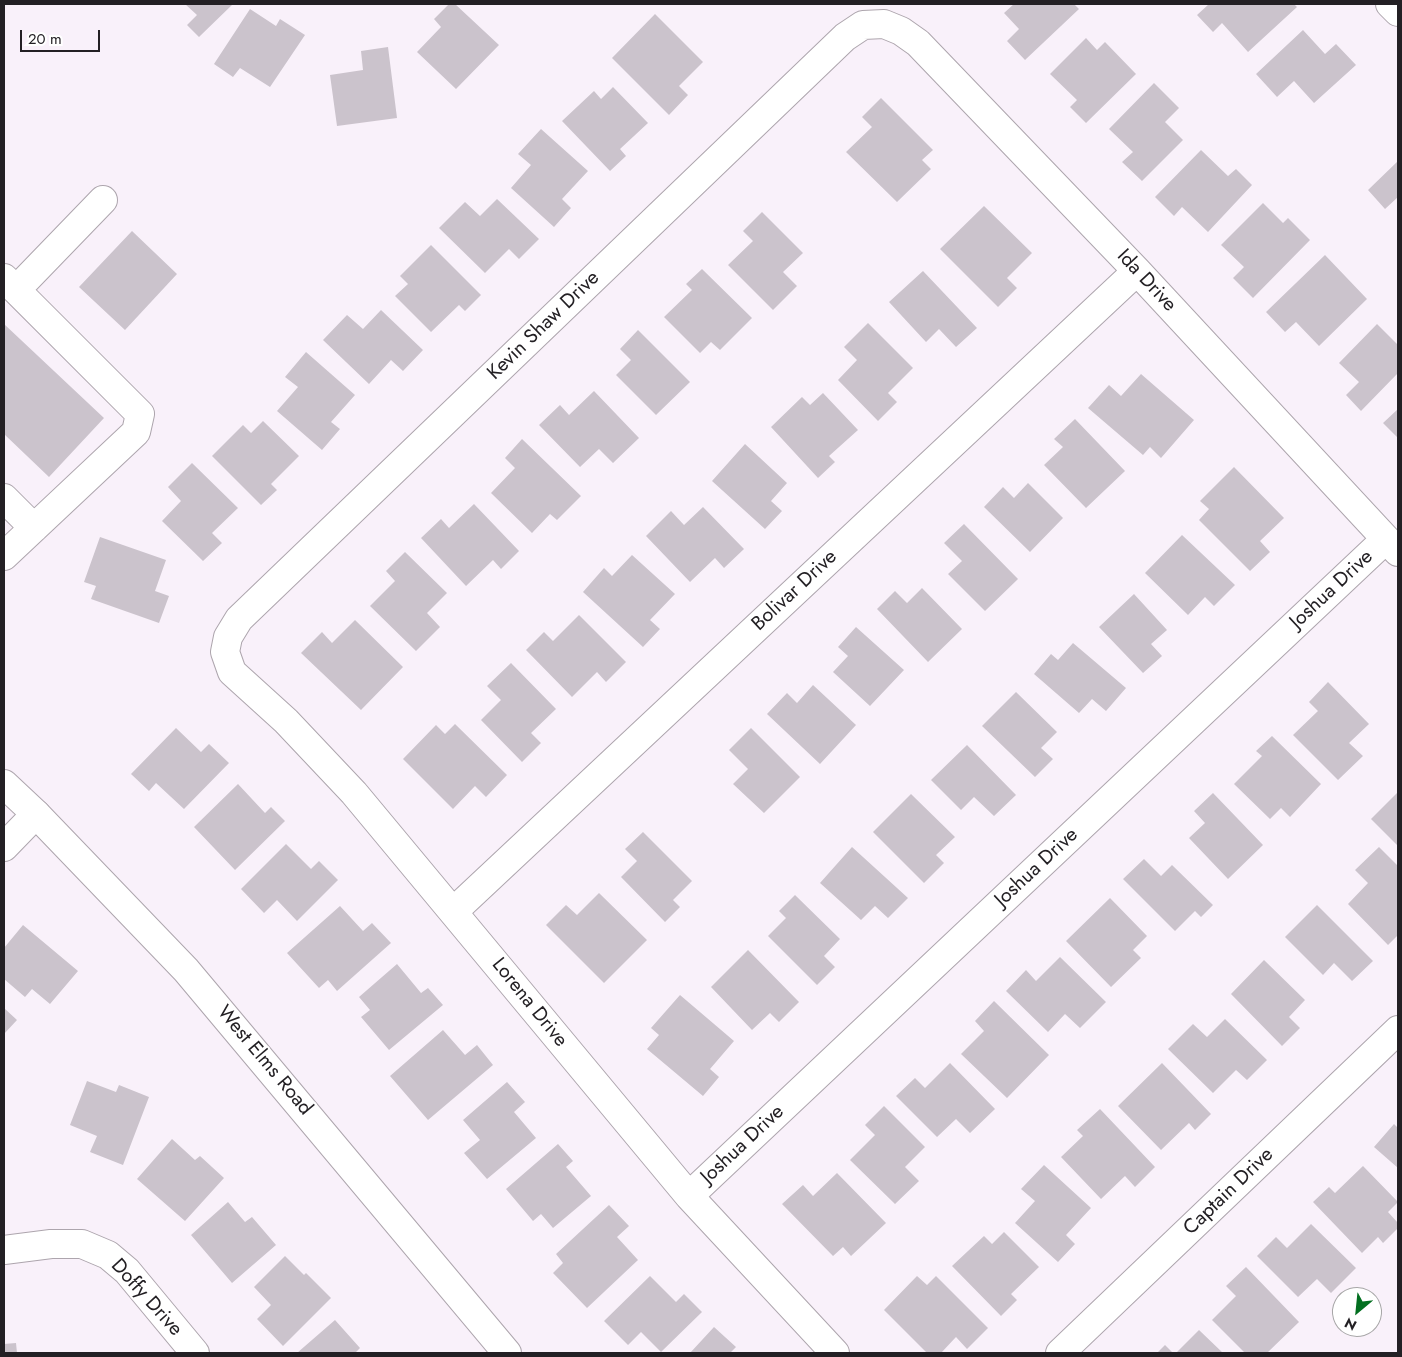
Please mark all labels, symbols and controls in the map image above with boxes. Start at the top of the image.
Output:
scale bar [22,20,102,52]
text: 20 m [28,28,62,50]
street label: Ida Drive [1111,245,1181,317]
street label: Kevin Shaw Drive [483,267,605,385]
street label: Joshua Drive [1285,545,1379,635]
street label: Bolivar Drive [747,546,843,636]
street label: Joshua Drive [990,823,1084,913]
street label: Lorena Drive [486,954,572,1052]
street label: West Elms Road [211,1001,317,1121]
street label: Joshua Drive [696,1100,790,1190]
street label: Captain Drive [1179,1143,1279,1241]
street label: Doffy Drive [105,1255,187,1341]
north arrow [1332,1287,1382,1337]
text: N [1341,1313,1360,1336]

